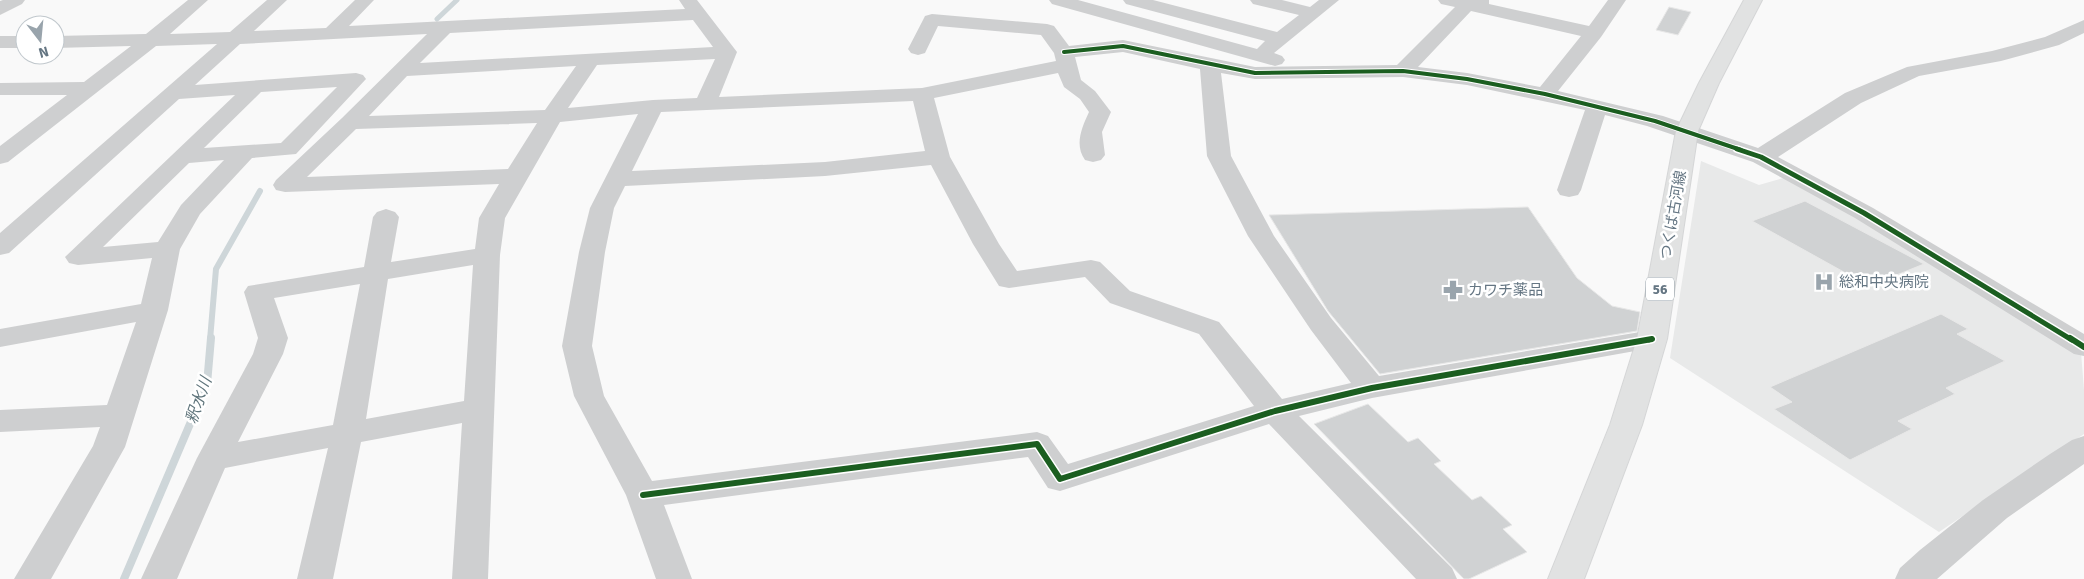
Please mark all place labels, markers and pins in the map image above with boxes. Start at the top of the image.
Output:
hospital icon: 総和中央病院 [1813,271,1835,293]
place label: 総和中央病院 [1839,273,1929,291]
pharmacy icon: カワチ薬品 [1442,279,1464,301]
place label: カワチ薬品 [1468,281,1543,299]

